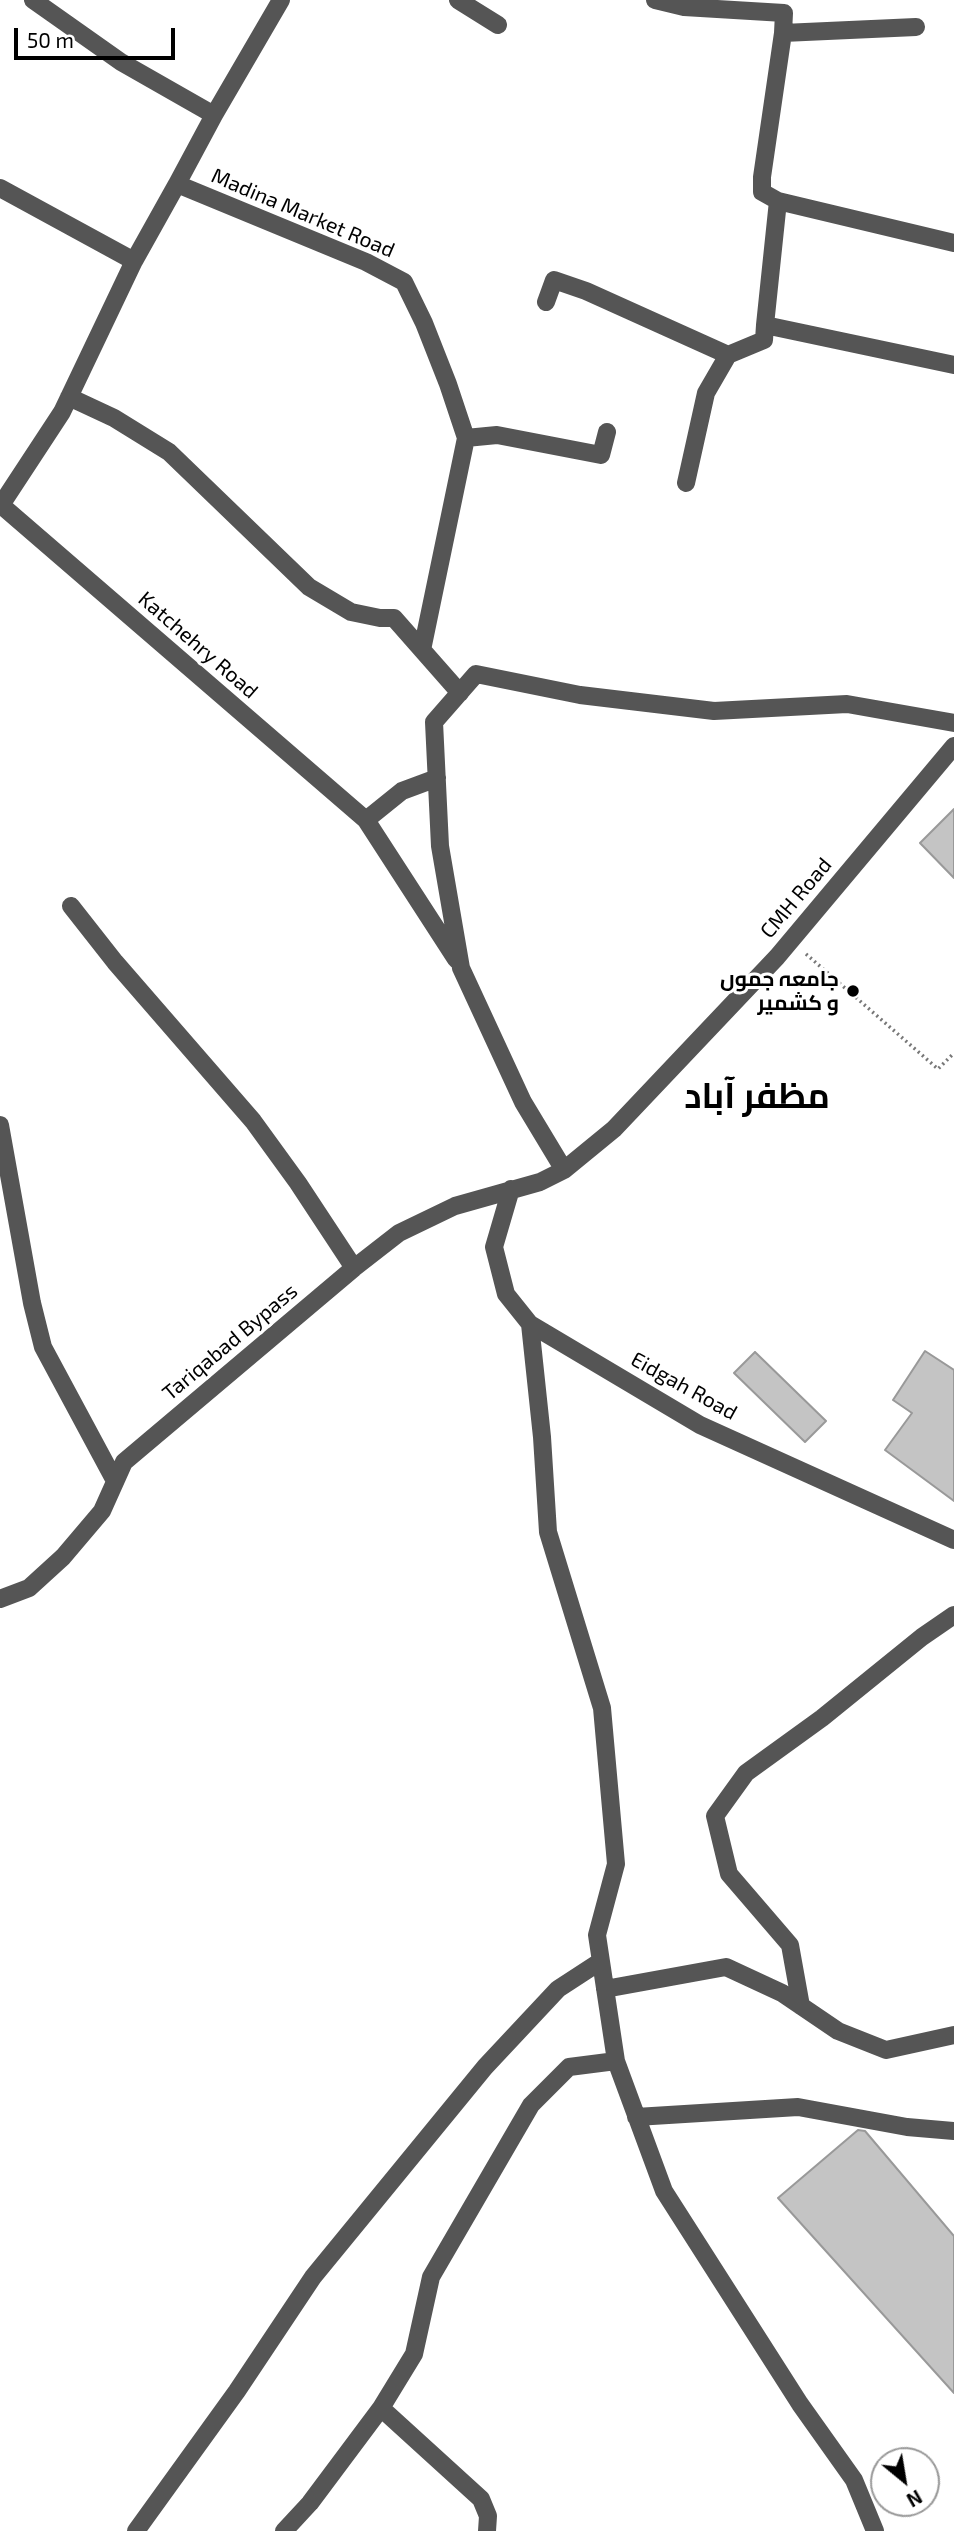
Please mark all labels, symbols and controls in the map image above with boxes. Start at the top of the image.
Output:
scale bar [18,14,178,58]
text: 50 m [27,27,74,52]
street label: Madina Market Road [208,163,398,263]
street label: Katchehry Road [133,586,263,704]
street label: CMH Road [755,853,837,943]
place label: جامعہ جموں و کشمیر [720,966,839,1016]
marker: جامعہ جموں و کشمیر [845,983,861,999]
district label: مظفر آباد [684,1075,830,1117]
street label: Tariqabad Bypass [157,1278,303,1406]
street label: Eidgah Road [627,1347,741,1425]
north arrow [870,2447,940,2517]
text: N [903,2485,926,2512]

